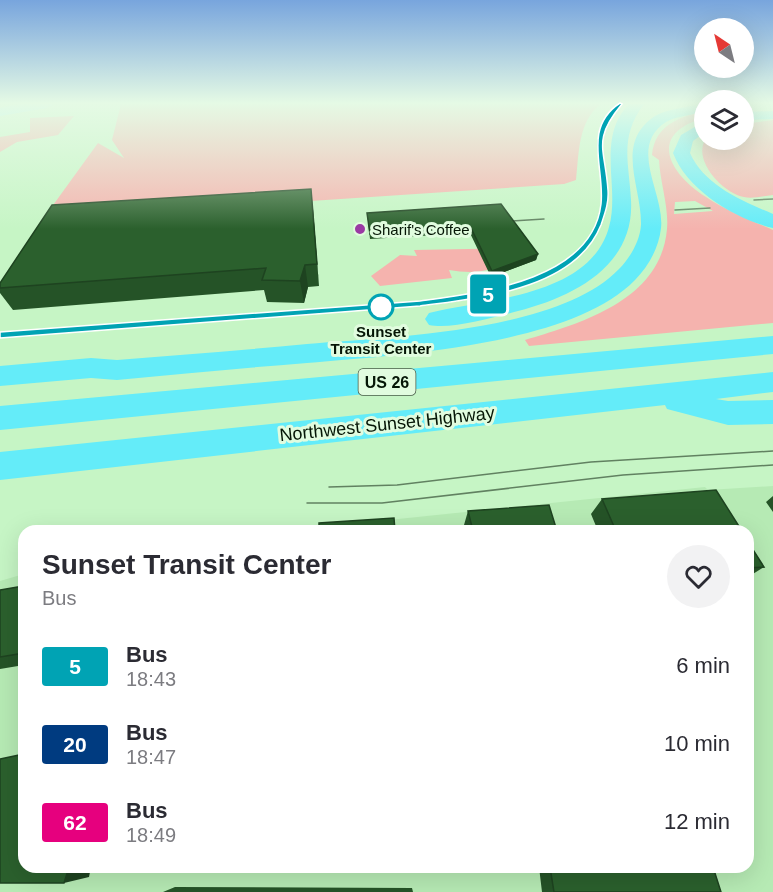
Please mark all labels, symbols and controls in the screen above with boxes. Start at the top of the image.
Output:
north arrow [694,18,754,78]
map controls [694,18,754,150]
button: layers [694,90,754,150]
place label: Sharif's Coffee [372,221,470,238]
marker: Sharif's Coffee [353,222,367,236]
line badge: 5 [468,274,508,314]
text: 5 [482,283,494,306]
marker: Sunset Transit Center [368,294,394,320]
place label: Sunset Transit Center [331,323,432,357]
road number: US 26 [358,369,416,395]
street label: Northwest Sunset Highway [278,403,496,445]
button: heart [667,545,730,608]
text: Sunset Transit Center [42,549,331,580]
text: Bus [42,587,76,609]
text: Bus [126,642,168,667]
text: 6 min [676,653,730,678]
text: 5 [69,655,81,678]
text: 18:43 [126,668,176,690]
text: Bus [126,720,168,745]
text: 10 min [664,731,730,756]
text: 20 [63,733,87,756]
text: 18:47 [126,746,176,768]
text: Bus [126,798,168,823]
text: 12 min [664,809,730,834]
text: 62 [63,811,87,834]
text: 18:49 [126,824,176,846]

